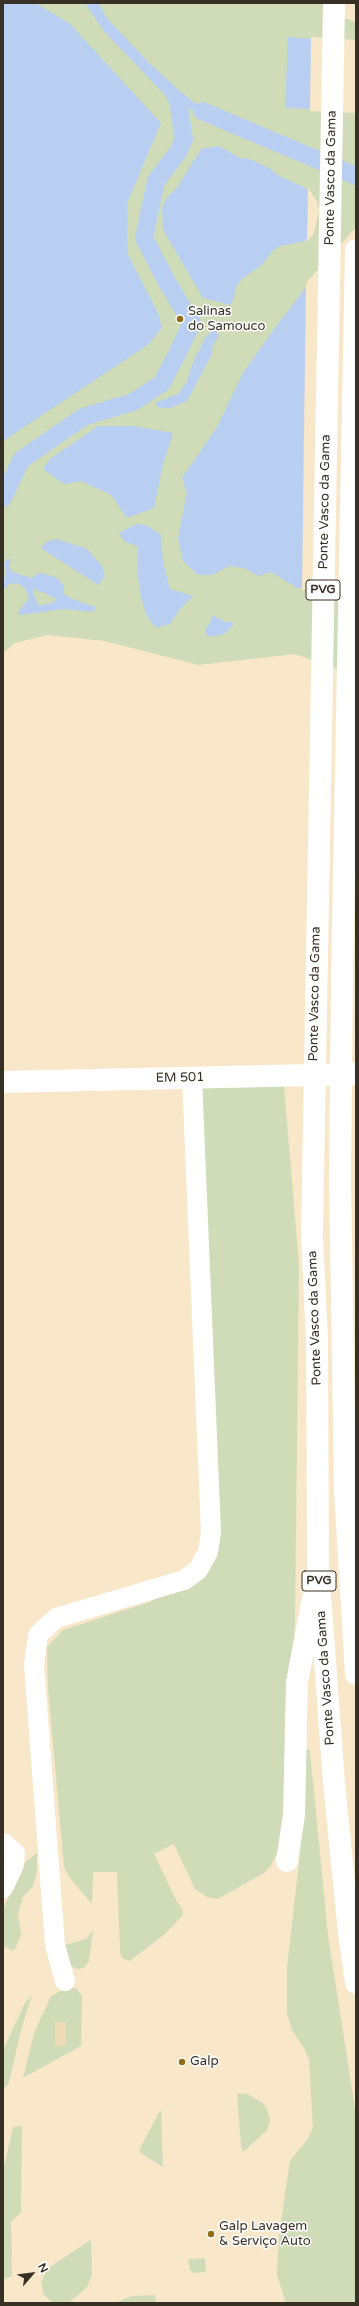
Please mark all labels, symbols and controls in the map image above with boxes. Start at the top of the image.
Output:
street label: Ponte Vasco da Gama [322,110,340,246]
place label: Salinas do Samouco [188,304,265,335]
marker: Salinas do Samouco [175,314,185,324]
street label: Ponte Vasco da Gama [316,434,334,570]
road number: PVG [306,580,340,600]
street label: Ponte Vasco da Gama [306,926,324,1062]
street label: EM 501 [156,1070,204,1086]
street label: Ponte Vasco da Gama [305,1250,325,1386]
road number: PVG [302,1571,336,1591]
street label: Ponte Vasco da Gama [314,1610,338,1746]
place label: Galp [190,2054,219,2070]
marker: Galp [177,2057,187,2067]
place label: Galp Lavagem & Serviço Auto [219,2219,311,2250]
marker: Galp Lavagem & Serviço Auto [206,2229,216,2239]
north arrow [12,2254,52,2294]
text: N [35,2261,51,2275]

